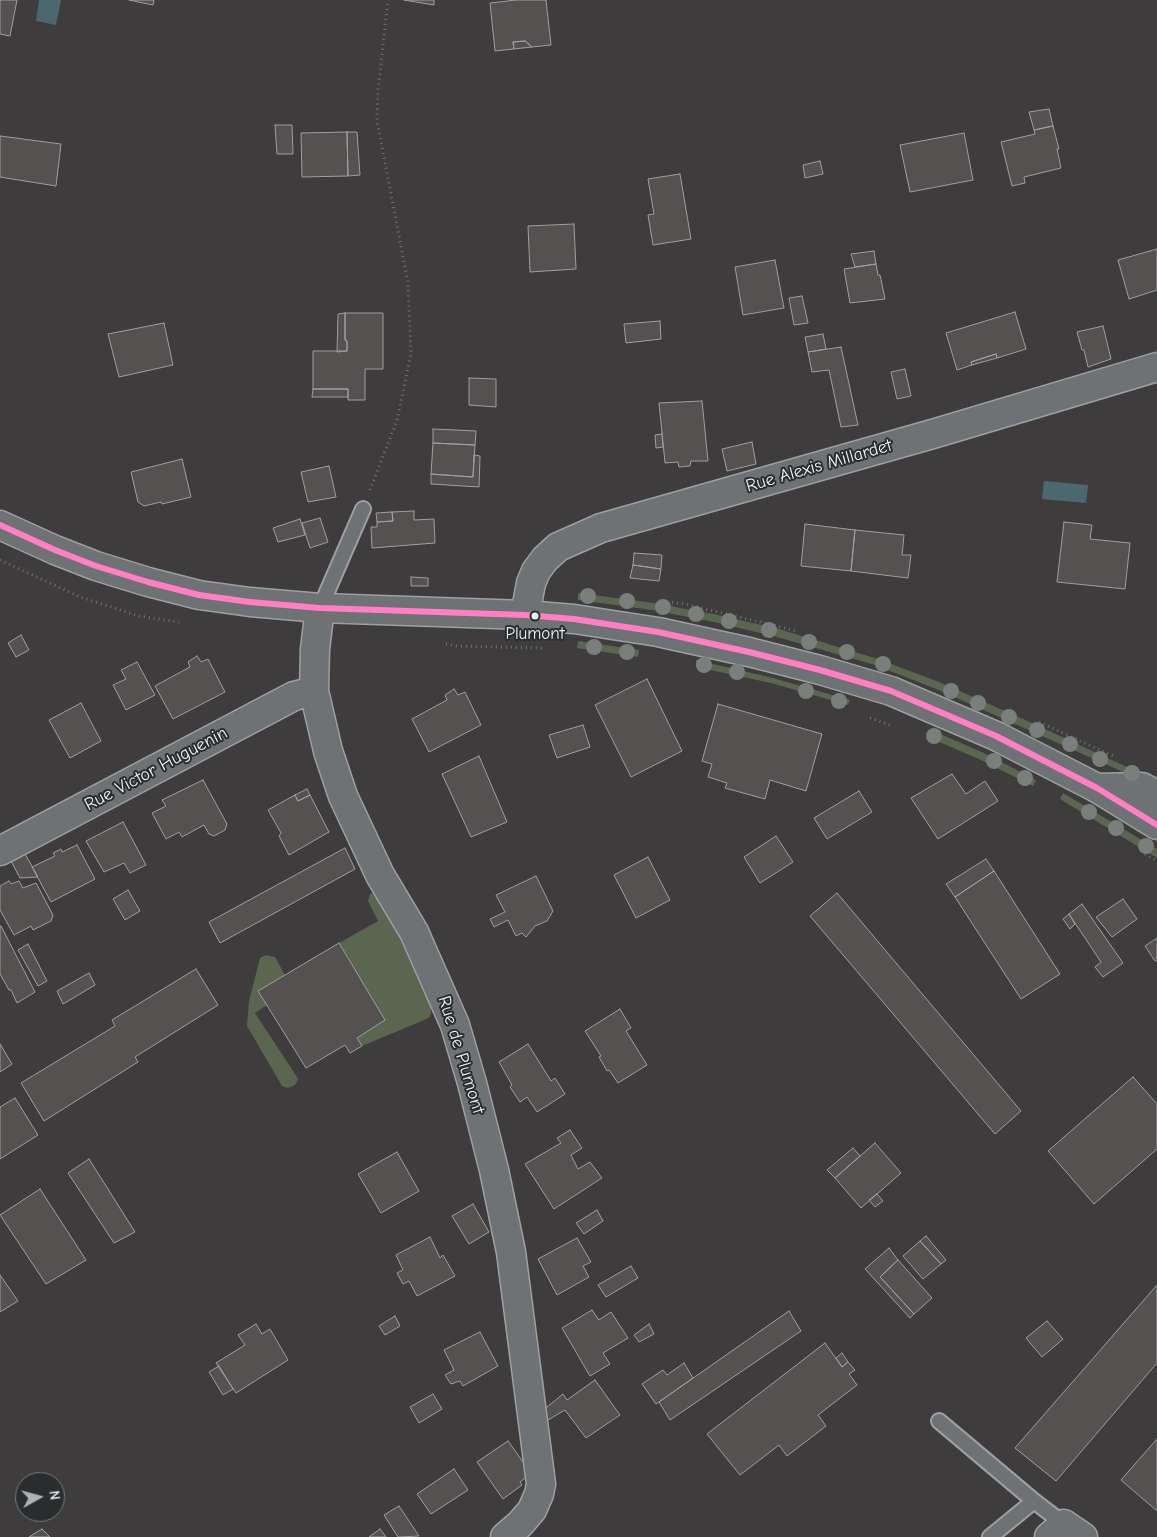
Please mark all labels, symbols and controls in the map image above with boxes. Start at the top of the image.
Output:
street label: Rue Alexis Millardet [743,435,895,497]
marker: Plumont [530,611,540,621]
place label: Plumont [505,624,565,644]
street label: Rue Victor Huguenin [81,722,231,816]
street label: Rue de Plumont [433,993,489,1117]
north arrow [15,1472,65,1522]
text: N [45,1490,63,1501]

